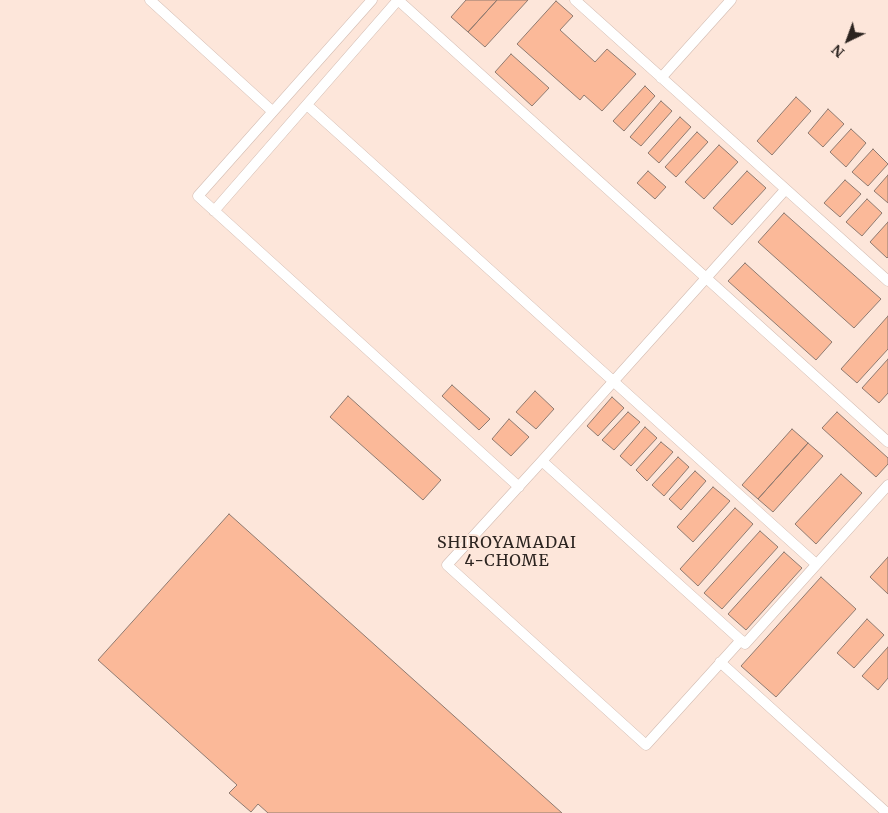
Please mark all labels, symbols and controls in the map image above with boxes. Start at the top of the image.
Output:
north arrow [823,15,873,65]
text: N [828,41,848,62]
district label: SHIROYAMADAI 4-CHOME [436,533,578,571]

